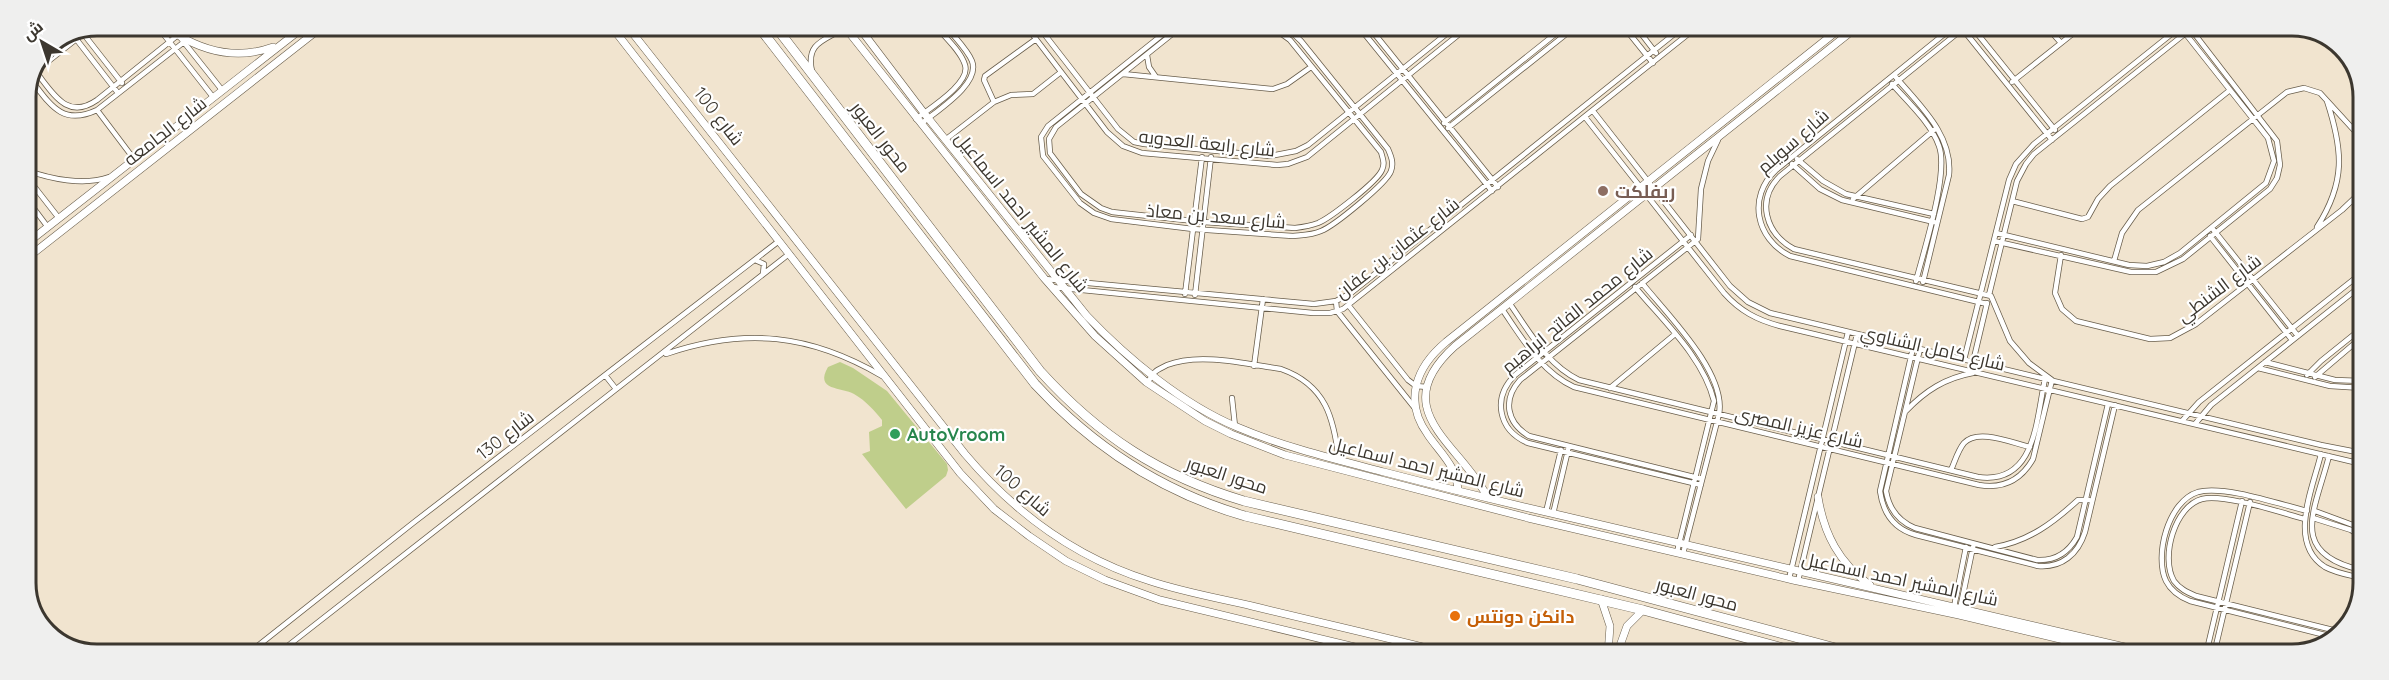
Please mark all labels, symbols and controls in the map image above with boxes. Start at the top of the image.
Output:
north arrow [12,12,72,72]
text: ش [18,16,47,45]
street label: شارع 100 [688,82,749,150]
street label: شارع الجامعه [119,91,212,171]
street label: محور العبور [845,96,916,177]
street label: شارع سويلم [1753,104,1834,179]
street label: شارع رابعة العدويه [1138,124,1276,163]
street label: شارع المشير احمد اسماعيل [949,127,1094,298]
place label: ريفلكت [1615,180,1675,203]
marker: ريفلكت [1596,184,1610,198]
street label: شارع عثمان بن عفان [1330,192,1465,305]
street label: شارع سعد بن معاذ [1145,198,1287,235]
street label: شارع محمد الفاتح ابراهيم [1497,242,1658,379]
street label: شارع الشنطي [2172,249,2268,330]
street label: شارع كامل الشناوي [1858,320,2007,379]
street label: شارع عزيز المصرى [1733,401,1865,454]
street label: شارع 130 [472,405,539,465]
place label: AutoVroom [907,423,1005,446]
marker: AutoVroom [888,427,902,441]
street label: شارع المشير احمد اسماعيل [1327,432,1527,503]
street label: محور العبور [1182,451,1271,499]
street label: شارع 100 [989,459,1056,522]
street label: شارع المشير احمد اسماعيل [1800,547,2000,612]
street label: محور العبور [1652,572,1741,616]
place label: دانكن دونتس [1467,605,1574,628]
marker: دانكن دونتس [1448,609,1462,623]

